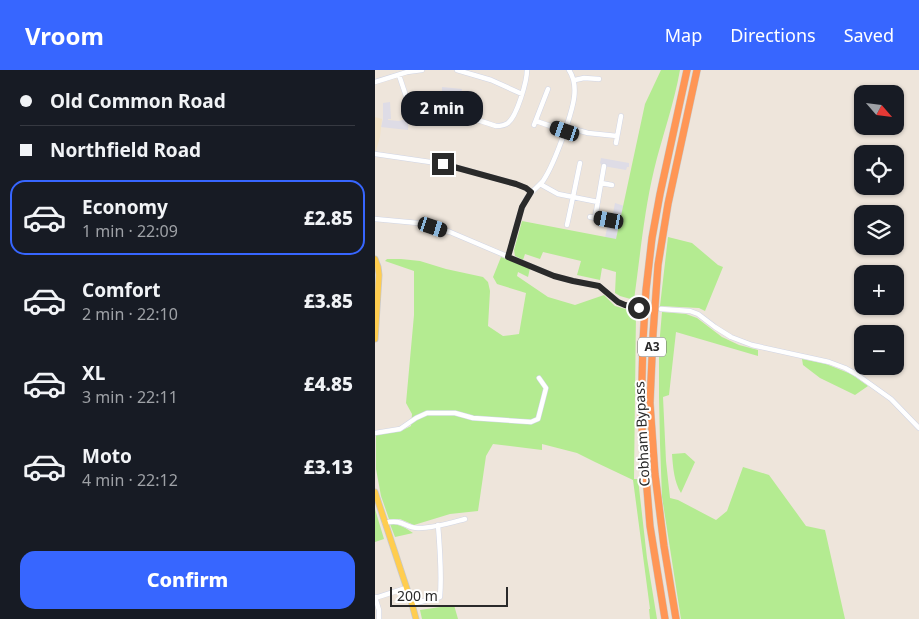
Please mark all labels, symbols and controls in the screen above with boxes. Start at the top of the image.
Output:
text: Vroom [25,19,104,52]
text: Map [665,23,702,47]
text: Directions [730,23,816,47]
text: Saved [844,23,894,47]
north arrow [854,85,904,135]
map controls [854,85,904,375]
text: Old Common Road [50,88,226,114]
callout: 2 min [402,92,484,126]
text: 2 min [420,97,464,119]
car [548,119,581,143]
text: Northfield Road [50,137,201,163]
button: locate [854,145,904,195]
route end [432,153,454,175]
text: Economy [82,194,168,220]
icon: car [22,195,67,240]
text: £2.85 [304,205,353,231]
button: layers [854,205,904,255]
car [592,210,625,230]
car [416,215,449,239]
text: 1 min · 22:09 [82,220,178,242]
button: + [854,265,904,315]
text: Comfort [82,277,161,303]
icon: car [22,278,67,323]
text: £3.85 [304,288,353,314]
route start [628,297,650,319]
text: 2 min · 22:10 [82,303,178,325]
button: − [854,325,904,375]
road number: A3 [638,338,666,356]
text: XL [82,360,105,386]
icon: car [22,361,67,406]
text: £4.85 [304,371,353,397]
street label: Cobham Bypass [629,381,654,487]
text: 3 min · 22:11 [82,386,178,408]
text: Moto [82,443,132,469]
icon: car [22,444,67,489]
text: £3.13 [304,454,353,480]
text: 4 min · 22:12 [82,469,178,491]
button: Confirm [20,551,355,609]
scale bar [390,584,507,607]
text: 200 m [397,586,438,605]

